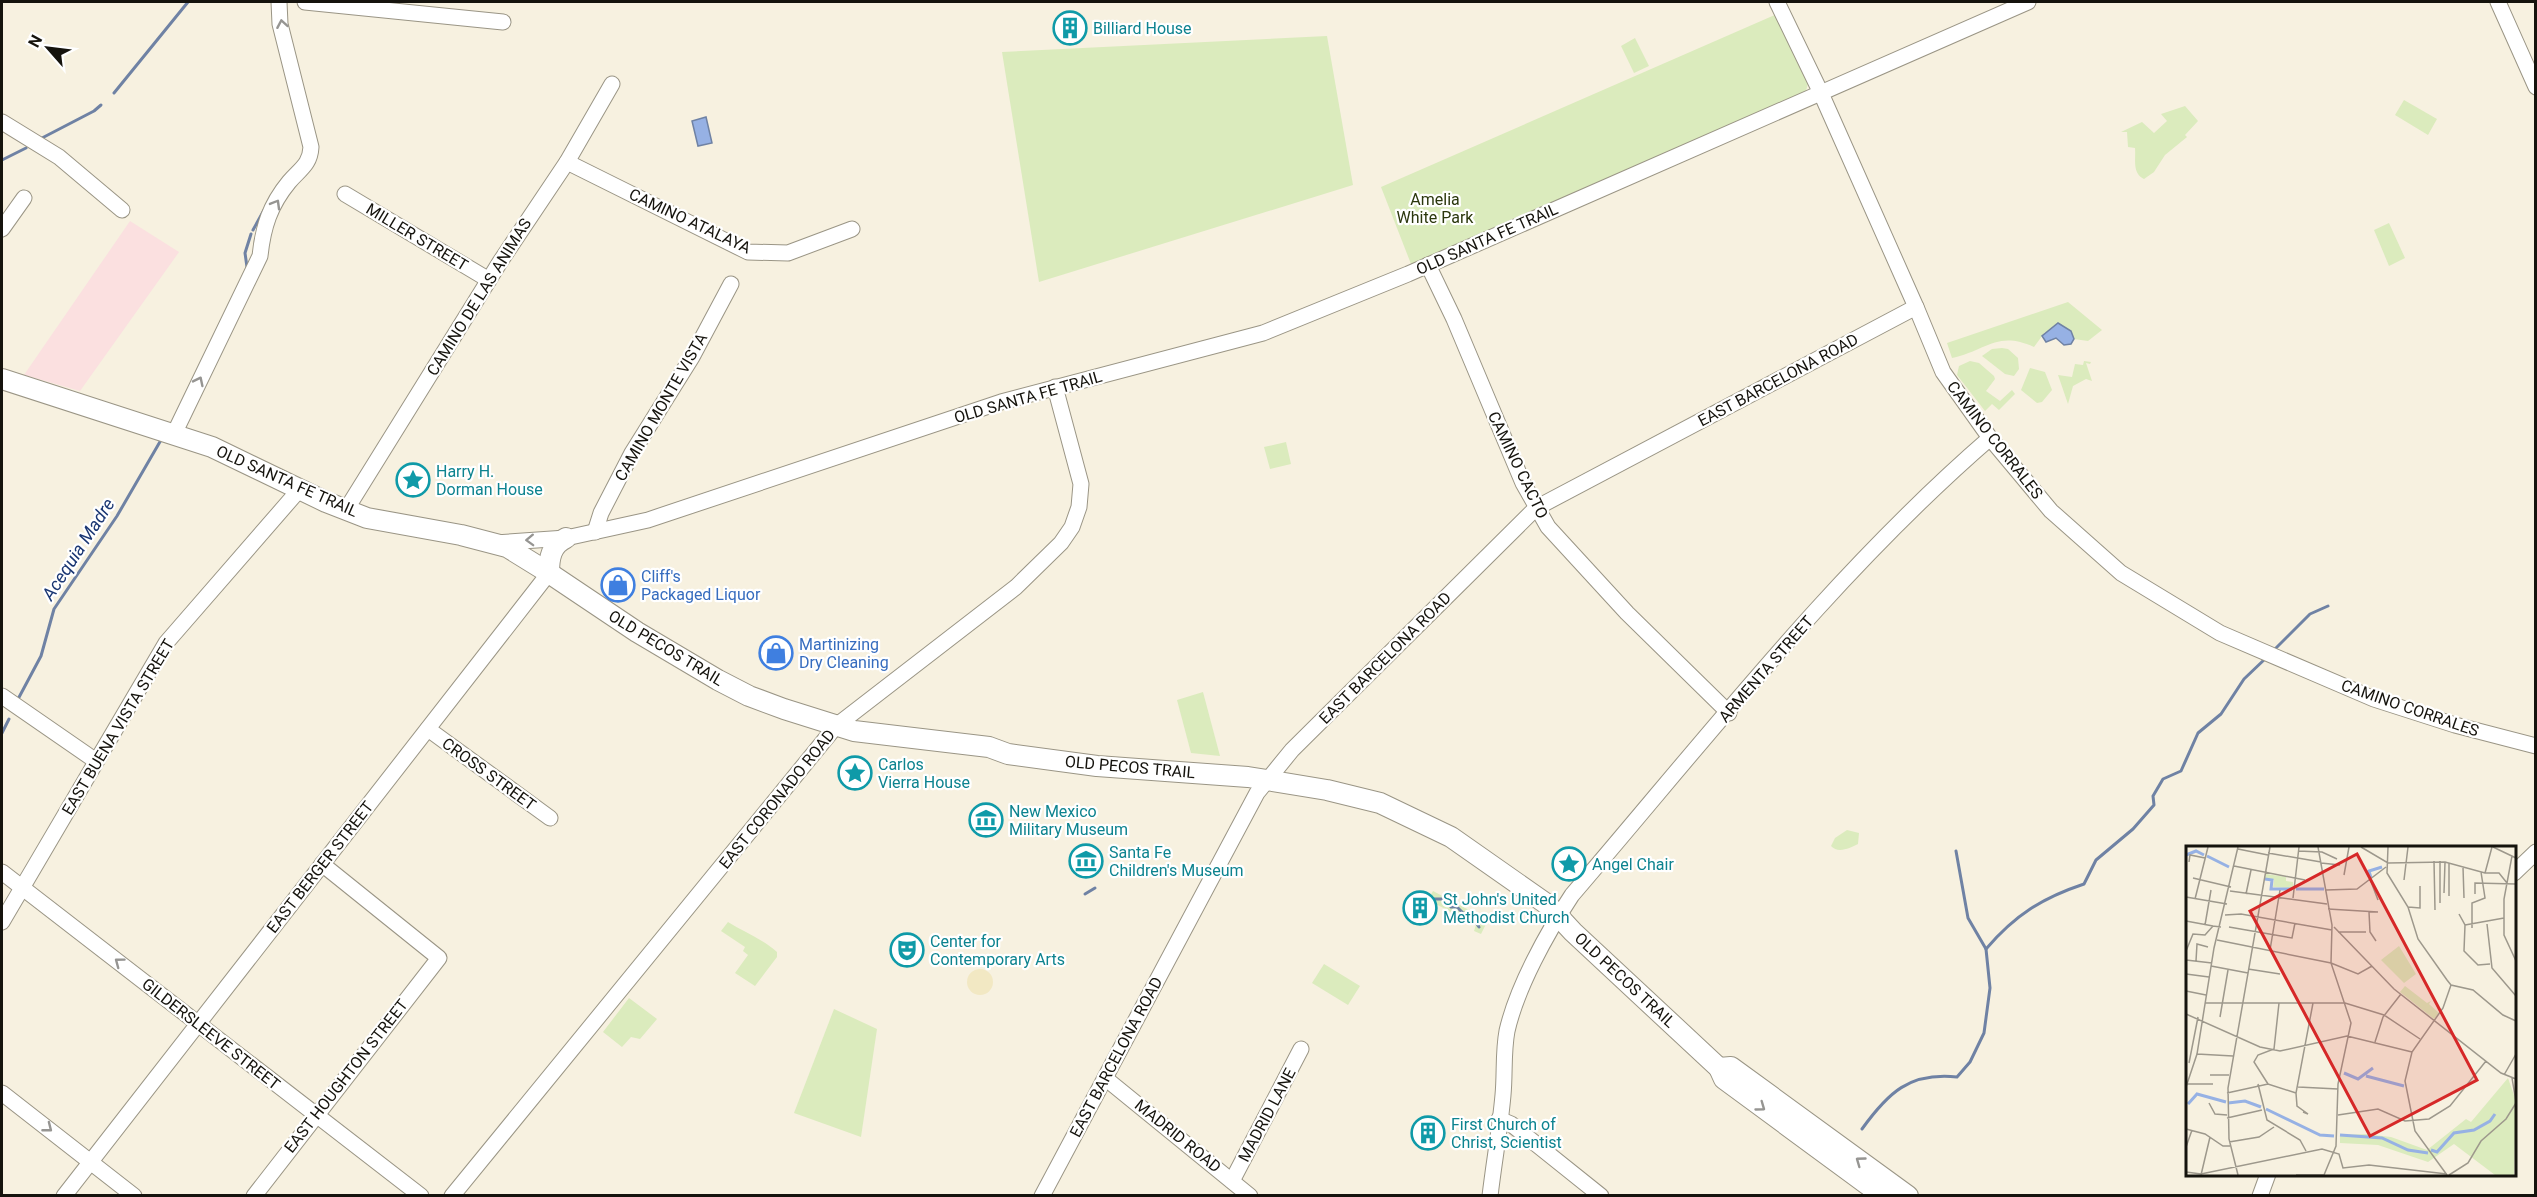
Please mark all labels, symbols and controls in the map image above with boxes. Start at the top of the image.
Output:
building icon: Billiard House [1052,10,1088,46]
north arrow [18,18,78,78]
place label: Billiard House [1093,19,1192,38]
one-way arrow [276,20,288,29]
text: N [24,32,46,51]
street label: CAMINO ATALAYA [626,184,754,258]
park label: Amelia White Park [1397,190,1474,227]
street label: MILLER STREET [363,199,472,275]
street label: OLD SANTA FE TRAIL [1413,199,1561,279]
one-way arrow [269,200,280,210]
street label: CAMINO DE LAS ANIMAS [423,215,535,379]
street label: CAMINO MONTE VISTA [611,329,711,484]
street label: EAST BARCELONA ROAD [1695,330,1861,430]
street label: OLD SANTA FE TRAIL [952,367,1105,427]
one-way arrow [192,377,203,388]
street label: CAMINO CORRALES [1943,377,2047,503]
street label: CAMINO CACTO [1484,408,1552,522]
street label: OLD SANTA FE TRAIL [213,441,361,521]
place icon: Harry H. Dorman House [395,462,431,498]
place label: Harry H. Dorman House [436,462,543,499]
water label: Acequia Madre [37,494,119,605]
one-way arrow [526,533,535,546]
shop icon: Cliff's Packaged Liquor [600,567,636,603]
place label: Cliff's Packaged Liquor [641,567,761,604]
street label: EAST BARCELONA ROAD [1315,588,1455,728]
street label: OLD PECOS TRAIL [605,606,727,690]
street label: ARMENTA STREET [1715,612,1818,726]
street label: EAST BUENA VISTA STREET [58,635,178,818]
shop icon: Martinizing Dry Cleaning [758,635,794,671]
place label: Martinizing Dry Cleaning [799,635,889,672]
street label: CAMINO CORRALES [2339,676,2481,740]
street label: EAST CORONADO ROAD [715,726,839,872]
street label: CROSS STREET [438,734,540,815]
street label: OLD PECOS TRAIL [1064,752,1196,782]
place icon: Carlos Vierra House [837,755,873,791]
place label: Carlos Vierra House [878,755,970,792]
street label: EAST BERGER STREET [263,797,378,937]
museum icon: New Mexico Military Museum [968,802,1004,838]
place label: New Mexico Military Museum [1009,802,1128,839]
museum icon: Santa Fe Children's Museum [1068,843,1104,879]
place label: Santa Fe Children's Museum [1109,843,1244,880]
place icon: Angel Chair [1551,846,1587,882]
inset map [2186,846,2516,1176]
place label: Angel Chair [1592,855,1674,874]
building icon: St John's United Methodist Church [1402,890,1438,926]
place label: St John's United Methodist Church [1443,890,1570,927]
street label: OLD PECOS TRAIL [1571,928,1680,1032]
theatre icon: Center for Contemporary Arts [889,932,925,968]
place label: Center for Contemporary Arts [930,932,1065,969]
one-way arrow [115,959,126,970]
street label: GILDERSLEEVE STREET [138,974,284,1094]
street label: EAST BARCELONA ROAD [1066,974,1166,1140]
street label: EAST HOUGHTON STREET [280,995,412,1157]
street label: MADRID LANE [1234,1065,1300,1165]
street label: MADRID ROAD [1131,1095,1225,1177]
one-way arrow [1754,1100,1765,1111]
building icon: First Church of Christ, Scientist [1410,1115,1446,1151]
place label: First Church of Christ, Scientist [1451,1115,1562,1152]
one-way arrow [41,1121,52,1132]
one-way arrow [1856,1157,1867,1168]

